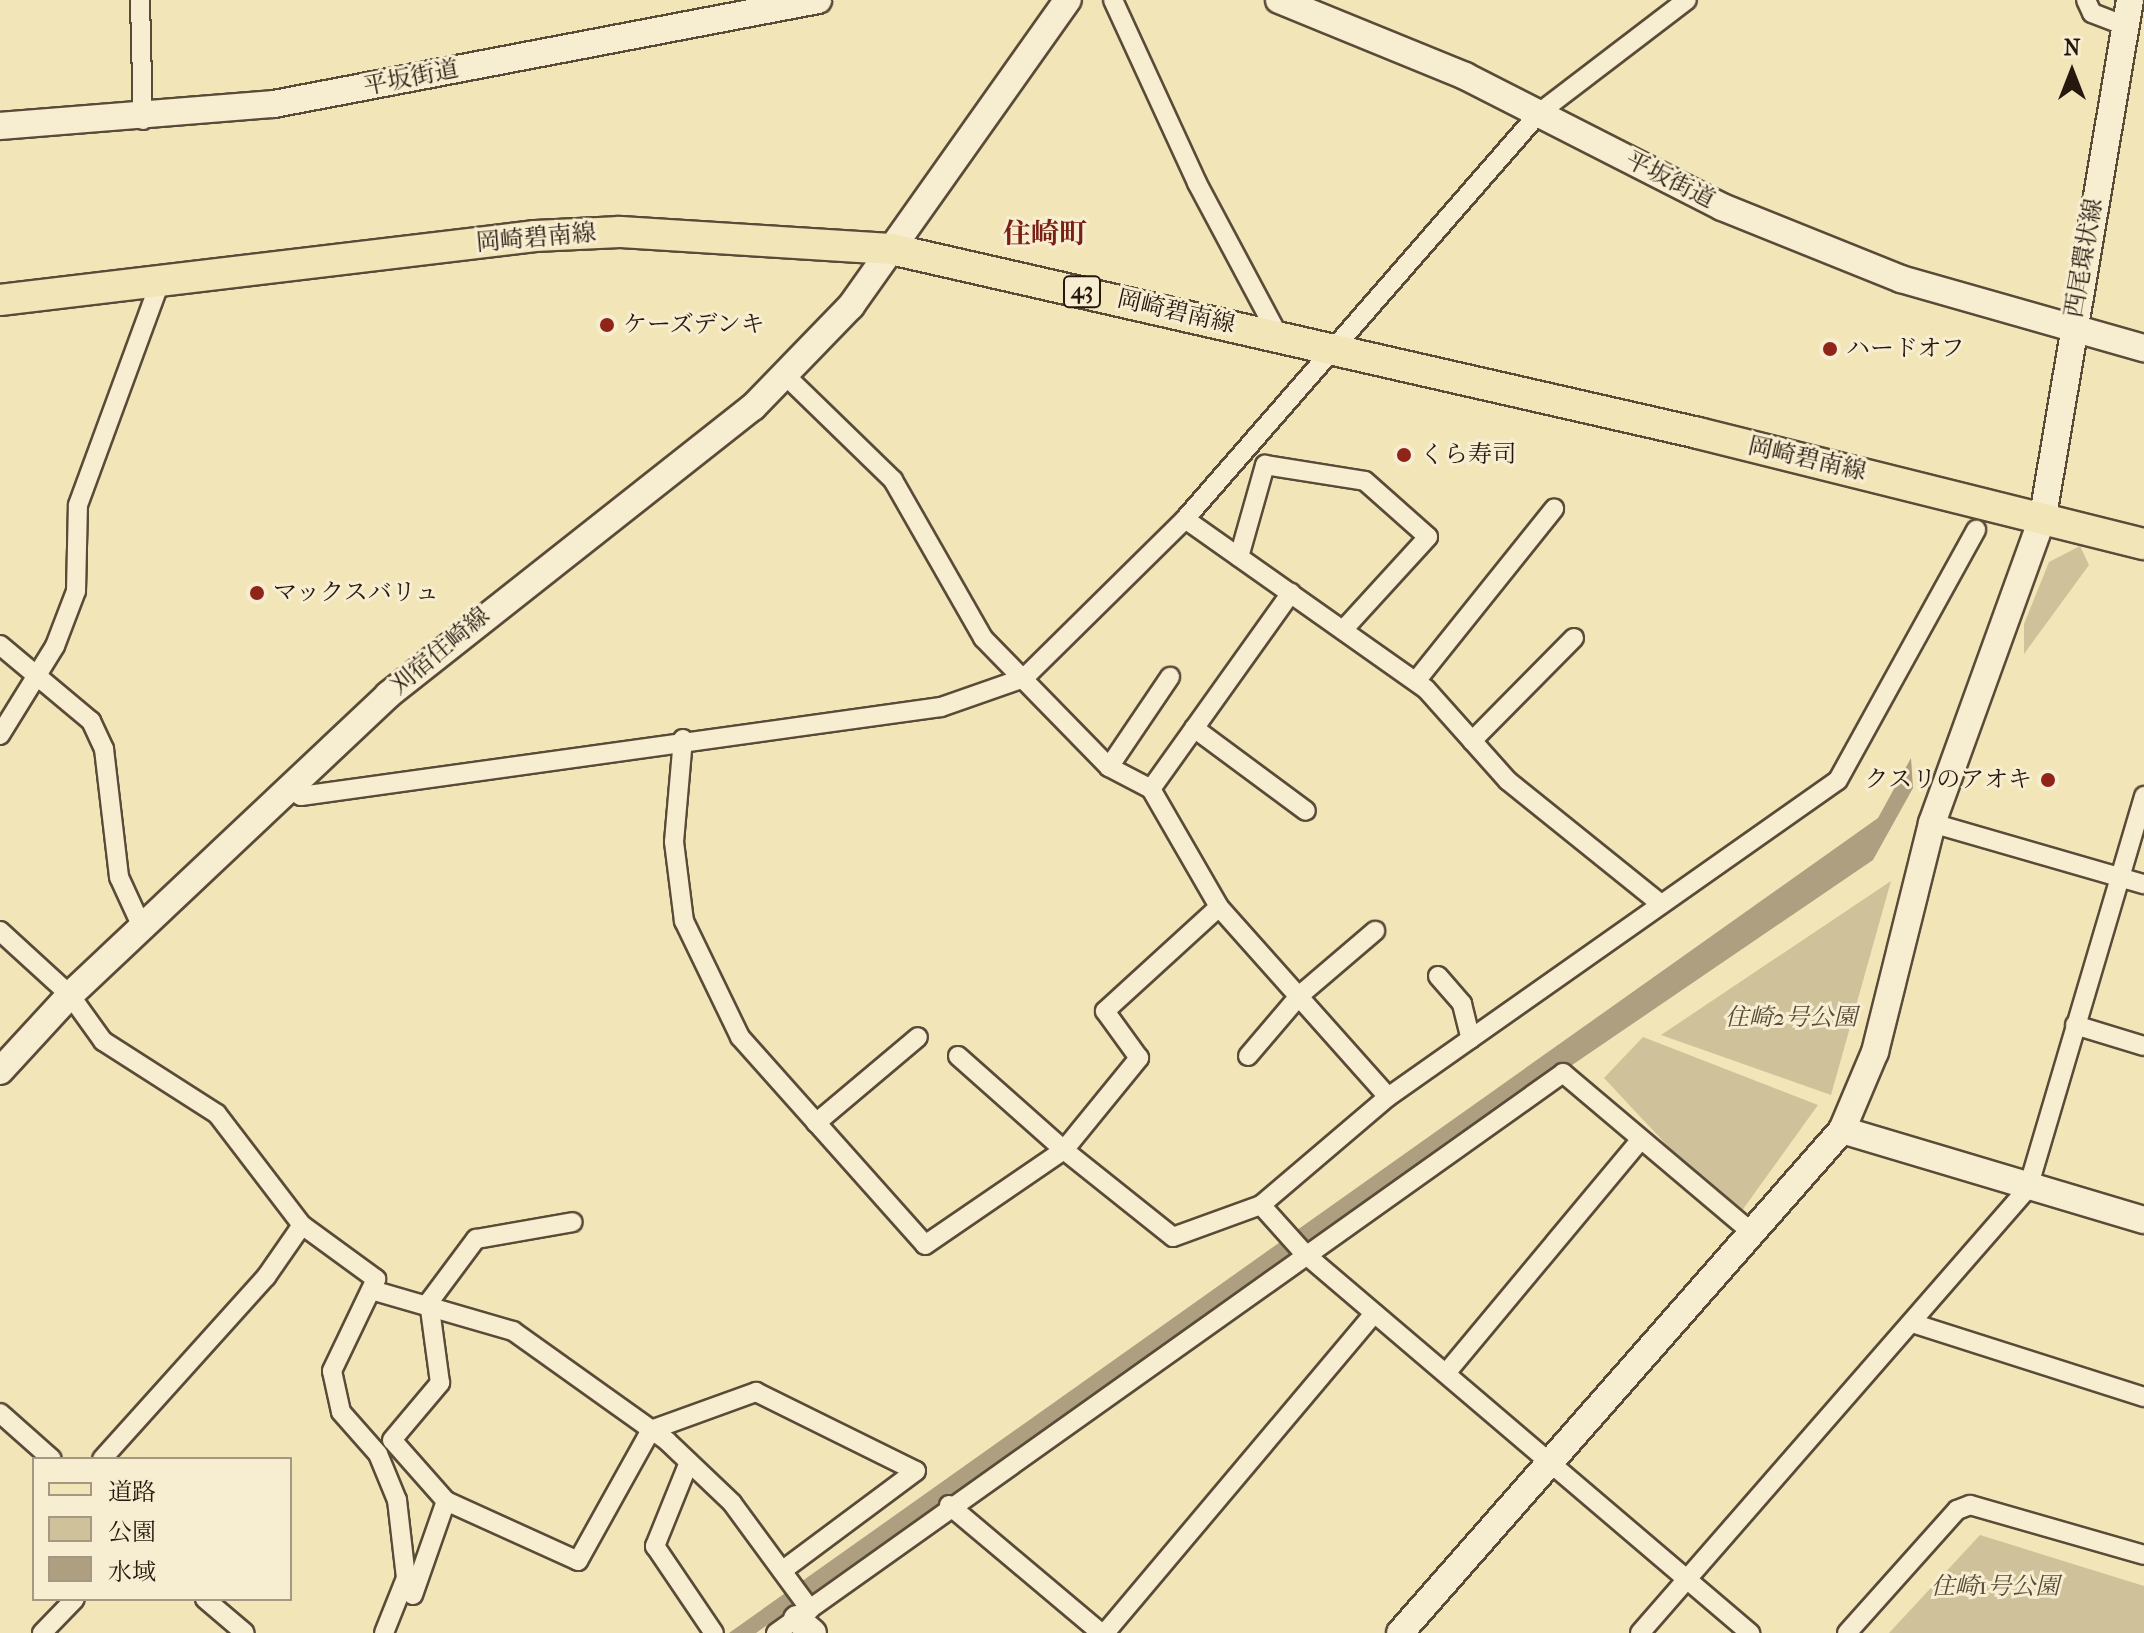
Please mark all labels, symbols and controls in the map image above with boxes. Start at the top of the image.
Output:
north arrow [2032,32,2112,112]
text: N [2064,35,2080,61]
street label: 平坂街道 [361,55,461,101]
street label: 平坂街道 [1621,145,1719,215]
street label: 西尾環状線 [2059,196,2109,320]
district label: 住崎町 [1003,217,1087,251]
street label: 岡崎碧南線 [475,218,597,258]
road number: 43 [1062,274,1102,310]
street label: 岡崎碧南線 [1114,284,1238,340]
place label: ケーズデンキ [623,311,767,339]
marker: ケーズデンキ [598,316,616,334]
place label: ハードオフ [1846,335,1966,363]
marker: ハードオフ [1821,340,1839,358]
street label: 岡崎碧南線 [1745,431,1869,487]
place label: くら寿司 [1420,441,1516,469]
marker: くら寿司 [1395,446,1413,464]
place label: マックスバリュ [273,579,441,607]
marker: マックスバリュ [248,584,266,602]
street label: 刈宿住崎線 [385,601,495,701]
place label: クスリのアオキ [1864,766,2032,794]
marker: クスリのアオキ [2039,771,2057,789]
park label: 住崎2号公園 [1725,1004,1857,1032]
legend [32,1457,292,1601]
text: 道路 [108,1478,156,1506]
text: 公園 [108,1518,156,1546]
text: 水域 [108,1558,156,1586]
park label: 住崎1号公園 [1931,1573,2059,1601]

